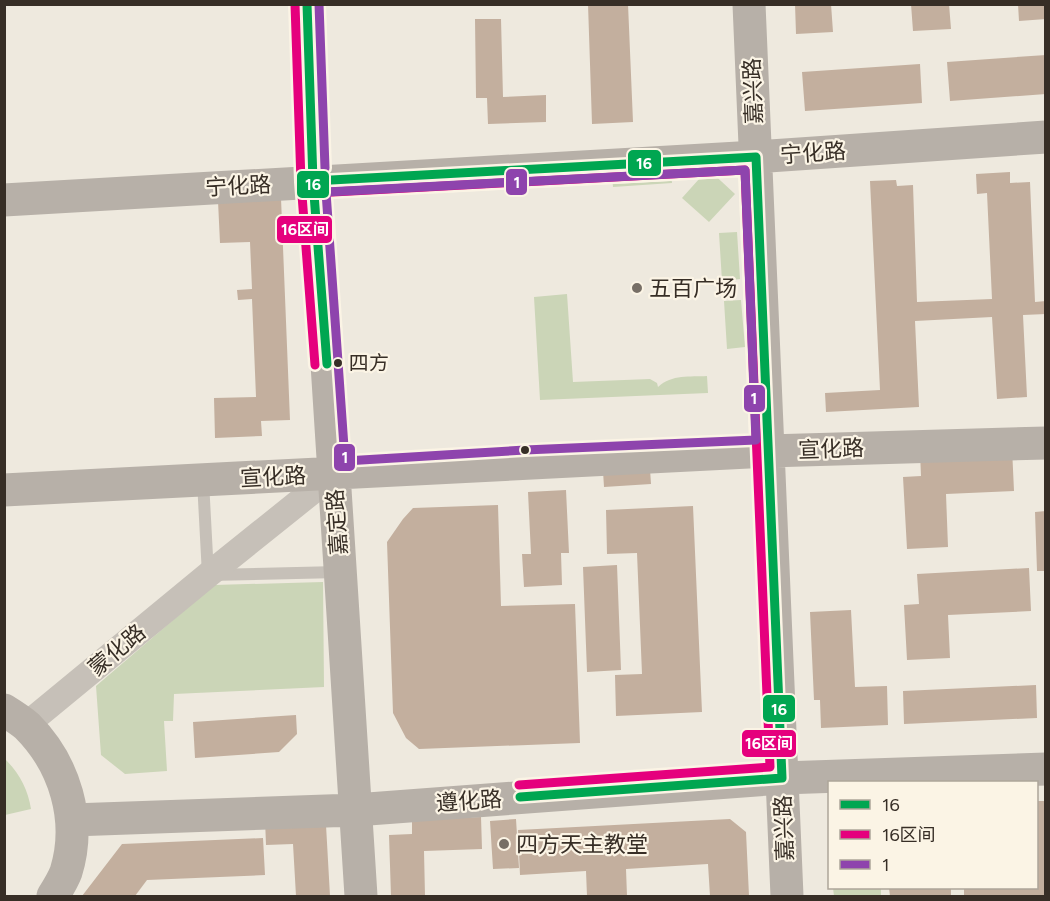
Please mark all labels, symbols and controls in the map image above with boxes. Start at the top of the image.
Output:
street label: 嘉兴路 [738,58,768,124]
street label: 宁化路 [779,137,847,169]
line badge: 16 [627,149,662,177]
text: 16 [636,154,652,173]
line badge: 1 [505,168,528,196]
line badge: 16 [296,170,330,199]
street label: 宁化路 [204,171,272,201]
text: 1 [514,173,520,192]
text: 16 [305,175,321,194]
line badge: 16区间 [276,215,333,244]
text: 16区间 [281,220,329,239]
place label: 五百广场 [649,275,737,302]
marker: 五百广场 [630,281,644,295]
place label: 四方 [349,351,389,375]
marker: 四方 [332,357,344,369]
line badge: 1 [743,384,766,413]
text: 1 [751,389,757,408]
street label: 宣化路 [798,434,864,464]
line badge: 1 [333,443,356,472]
unlabelled marker [519,444,531,456]
text: 1 [342,448,348,467]
street label: 宣化路 [239,462,307,492]
street label: 嘉定路 [321,488,353,556]
street label: 蒙化路 [83,618,151,682]
line badge: 16 [762,694,796,723]
text: 16 [771,700,787,719]
line badge: 16区间 [741,729,797,758]
text: 16区间 [745,734,793,753]
legend [828,781,1038,889]
street label: 遵化路 [435,785,503,817]
text: 16 [882,794,900,816]
street label: 嘉兴路 [769,795,799,861]
text: 16区间 [882,824,936,846]
place label: 四方天主教堂 [516,831,648,858]
marker: 四方天主教堂 [497,837,511,851]
text: 1 [882,854,889,876]

